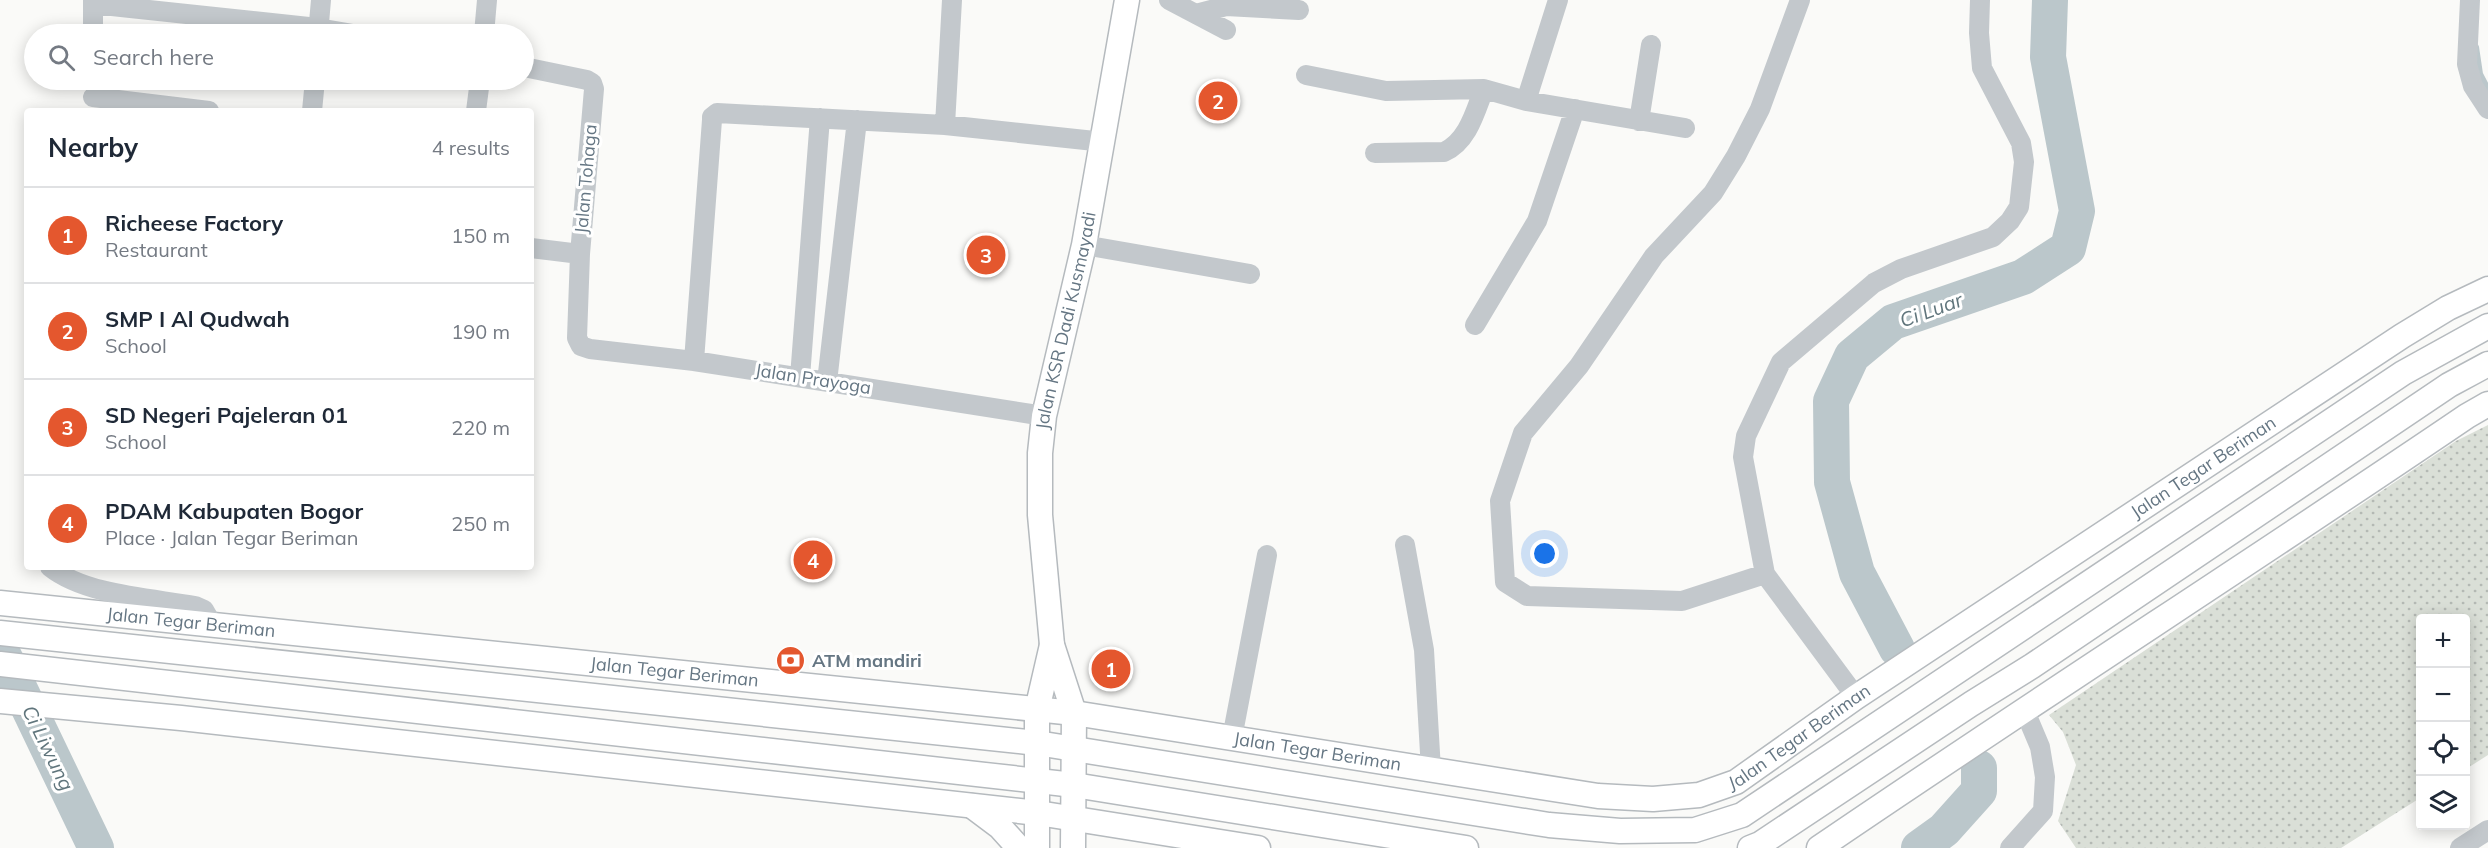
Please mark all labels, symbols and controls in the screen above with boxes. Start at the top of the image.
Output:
search box [24,24,534,90]
icon: search [45,41,78,74]
text: Search here [93,43,214,71]
pin: 2 [1198,78,1238,124]
street label: Jalan Tohaga [569,123,602,235]
text: Nearby [48,131,138,164]
text: 4 results [432,135,510,160]
text: Richeese Factory [105,209,283,237]
street label: Jalan KSR Dadi Kusmayadi [1031,210,1101,431]
text: 1 [62,223,74,248]
text: 150 m [451,223,510,248]
pin: 3 [966,232,1006,278]
text: Restaurant [105,237,208,262]
water label: Ci Luar [1896,286,1966,332]
text: SMP I Al Qudwah [105,305,290,333]
text: 2 [62,319,74,344]
text: 190 m [451,319,510,344]
text: School [105,333,167,358]
street label: Jalan Prayoga [753,358,873,399]
text: SD Negeri Pajeleran 01 [105,401,348,429]
street label: Jalan Tegar Beriman [2126,411,2280,523]
text: 3 [62,415,74,440]
text: 220 m [451,415,510,440]
text: School [105,429,167,454]
text: PDAM Kabupaten Bogor [105,497,363,525]
text: 4 [62,511,74,536]
text: 250 m [451,511,510,536]
text: Place · Jalan Tegar Beriman [105,525,358,550]
pin: 4 [794,538,832,582]
your location [1530,539,1559,568]
street label: Jalan Tegar Beriman [106,602,276,642]
map controls [2416,614,2470,830]
button: + [2416,614,2470,668]
bank icon: ATM mandiri [775,645,807,677]
pin: 1 [1092,646,1130,692]
place label: ATM mandiri [812,649,922,672]
street label: Jalan Tegar Beriman [589,652,760,692]
button: − [2416,668,2470,722]
street label: Jalan Tegar Beriman [1725,679,1875,795]
water label: Ci Liwung [17,701,80,795]
button: locate [2416,722,2470,776]
street label: Jalan Tegar Beriman [1232,726,1403,776]
button: layers [2416,776,2470,830]

